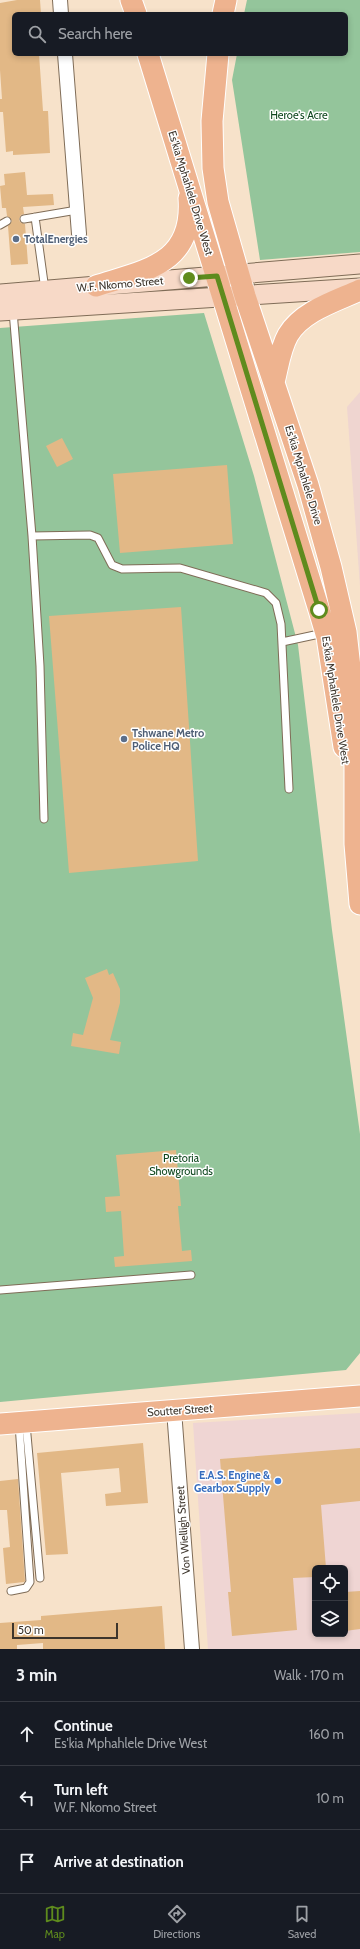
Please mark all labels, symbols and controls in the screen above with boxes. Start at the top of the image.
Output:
search box [12,12,348,56]
icon: search [26,23,48,45]
text: Search here [58,25,133,43]
park label: Heroe's Acre [270,108,328,122]
street label: Es'kia Mphahlele Drive West [165,129,217,257]
place label: TotalEnergies [24,232,88,246]
marker: TotalEnergies [11,234,21,244]
route end [180,269,198,287]
street label: W.F. Nkomo Street [76,273,164,295]
street label: Es'kia Mphahlele Drive [282,424,326,527]
route start [310,601,328,619]
street label: Es'kia Mphahlele Drive West [319,635,353,765]
place label: Tshwane Metro Police HQ [132,726,204,753]
marker: Tshwane Metro Police HQ [119,734,129,744]
park label: Pretoria Showgrounds [149,1151,213,1178]
street label: Soutter Street [147,1401,213,1419]
place label: E.A.S. Engine & Gearbox Supply [194,1468,270,1495]
marker: E.A.S. Engine & Gearbox Supply [273,1476,283,1486]
street label: Von Wielligh Street [173,1485,193,1575]
map controls [312,1565,348,1637]
button: locate [312,1565,348,1601]
button: layers [312,1601,348,1637]
scale bar [12,1621,118,1640]
text: 50 m [18,1623,44,1637]
text: 3 min [16,1665,57,1685]
text: Walk · 170 m [274,1667,344,1683]
text: Continue [54,1717,113,1735]
icon: ahead [16,1723,38,1745]
text: 160 m [309,1726,344,1742]
text: Es'kia Mphahlele Drive West [54,1735,207,1751]
text: Turn left [54,1781,108,1799]
icon: left [16,1787,38,1809]
text: 10 m [316,1790,344,1806]
text: W.F. Nkomo Street [54,1799,157,1815]
icon: arrive [16,1851,38,1873]
text: Arrive at destination [54,1853,184,1871]
tab: Map [44,1903,66,1941]
tab: Directions [153,1903,200,1941]
tab: Saved [288,1903,316,1941]

